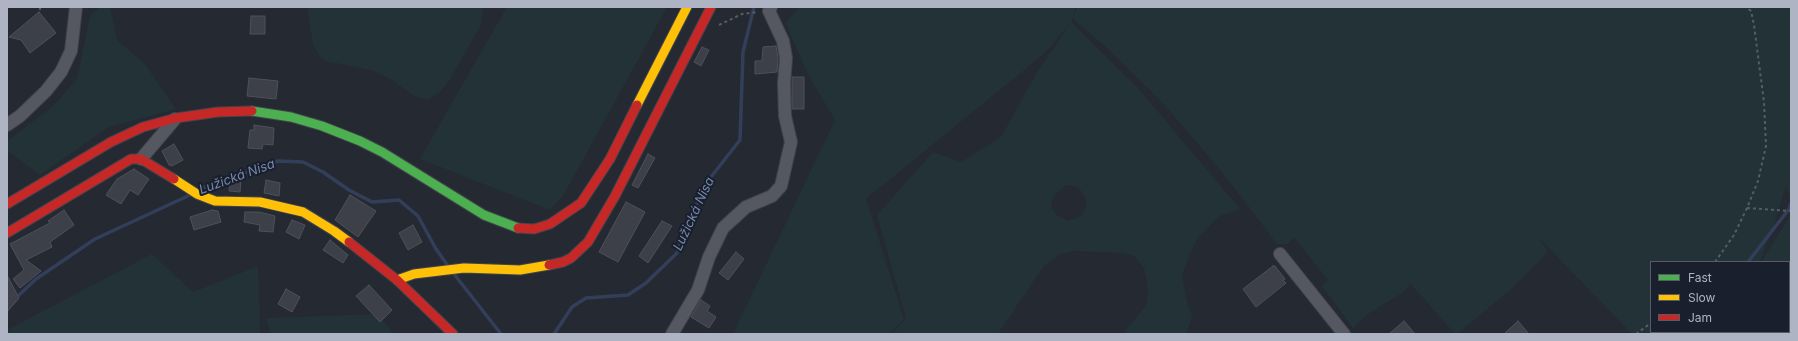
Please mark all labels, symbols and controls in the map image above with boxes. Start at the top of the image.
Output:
water label: Lužická Nisa [197,156,277,198]
water label: Lužická Nisa [670,175,718,253]
legend [1650,261,1790,333]
text: Fast [1688,270,1712,285]
text: Slow [1688,290,1715,305]
text: Jam [1688,310,1712,325]

